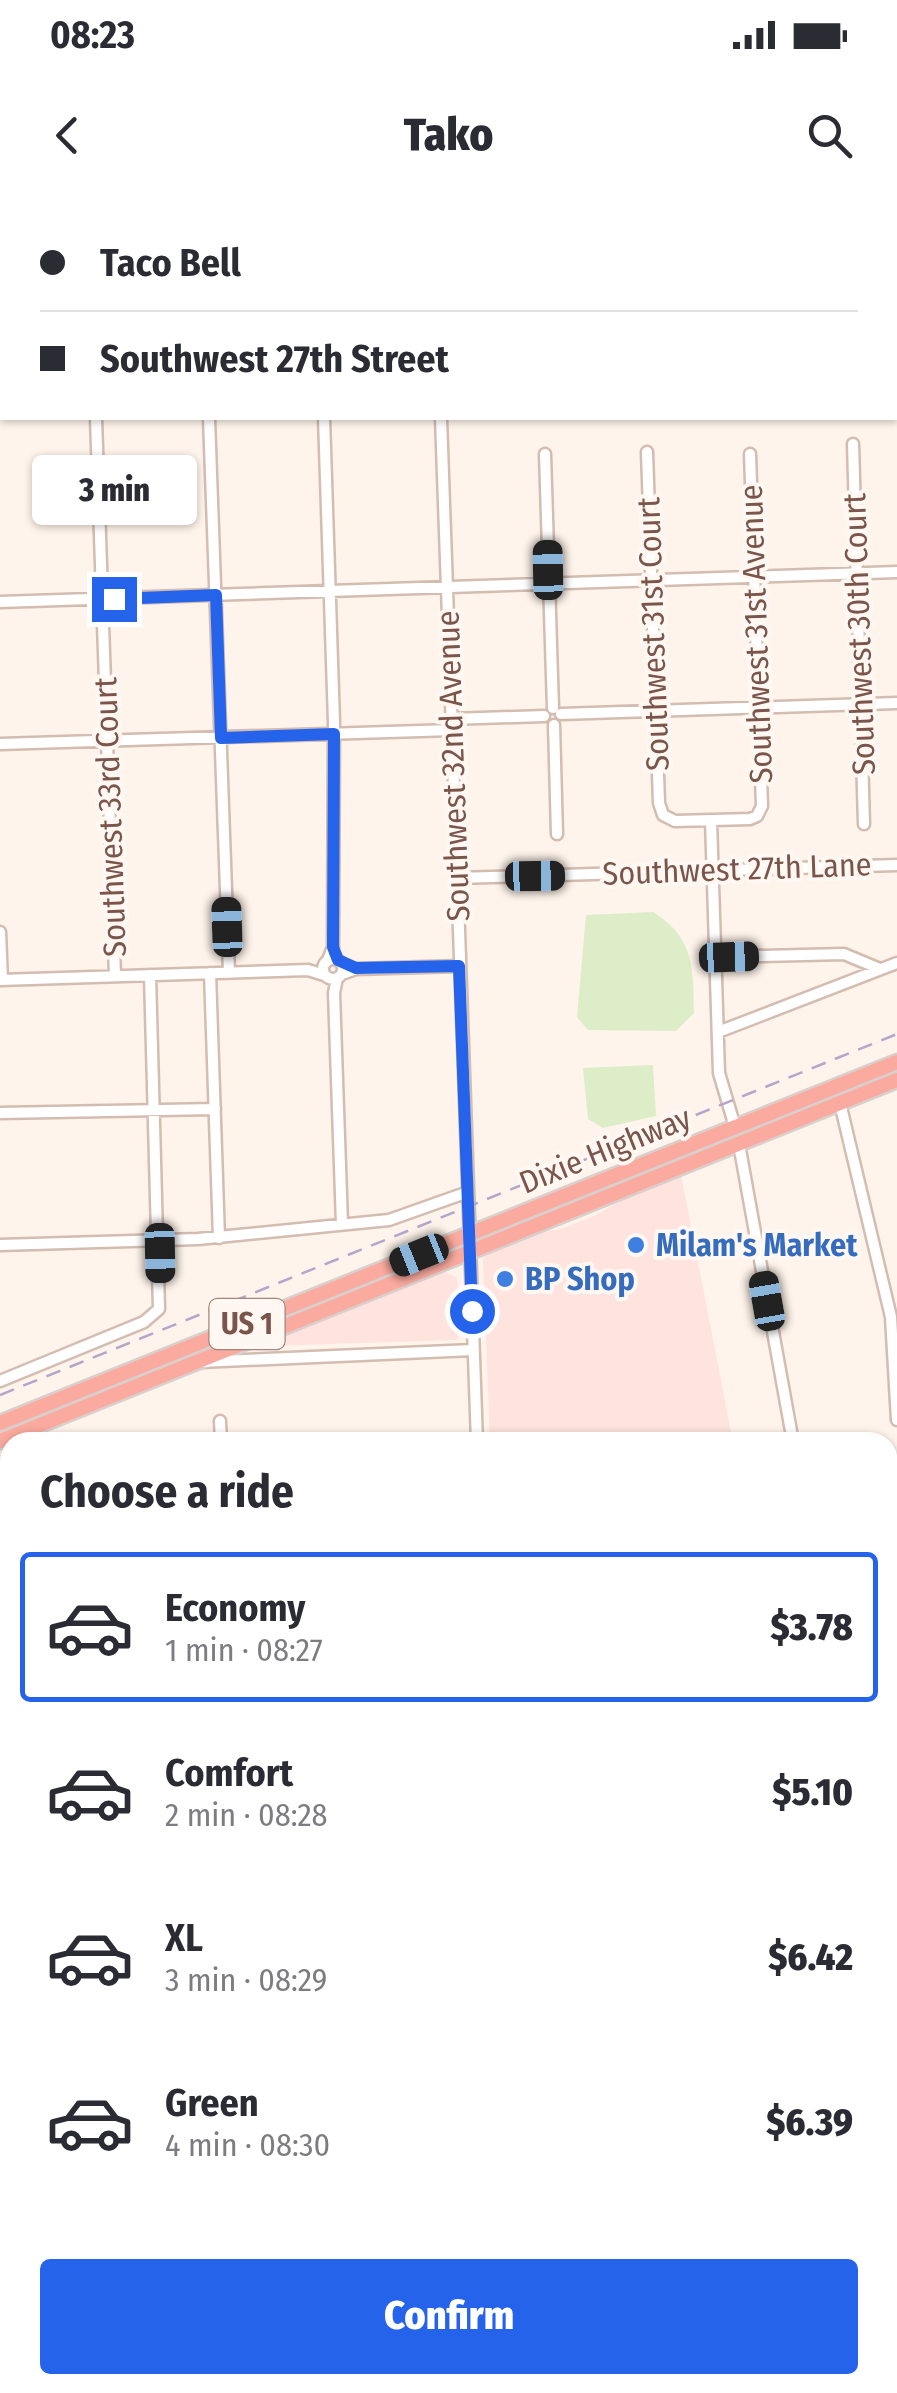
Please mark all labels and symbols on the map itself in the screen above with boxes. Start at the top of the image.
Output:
callout: 3 min [32,454,196,524]
street label: Southwest 31st Avenue [732,484,780,784]
street label: Southwest 30th Court [835,492,883,776]
street label: Southwest 31st Court [629,496,677,771]
car [532,540,564,600]
route end [92,577,137,622]
street label: Southwest 32nd Avenue [429,610,477,922]
street label: Southwest 33rd Court [86,676,134,957]
street label: Southwest 27th Lane [602,845,872,893]
car [505,860,565,892]
car [211,896,243,958]
car [698,941,760,973]
street label: Dixie Highway [514,1098,697,1202]
car [144,1223,176,1283]
place label: Milam's Market [656,1226,858,1264]
car [386,1230,452,1280]
marker: Milam's Market [625,1234,647,1256]
place label: BP Shop [525,1260,635,1298]
marker: BP Shop [494,1268,516,1290]
car [747,1269,787,1333]
route start [450,1289,495,1334]
road number: US 1 [210,1299,284,1349]

